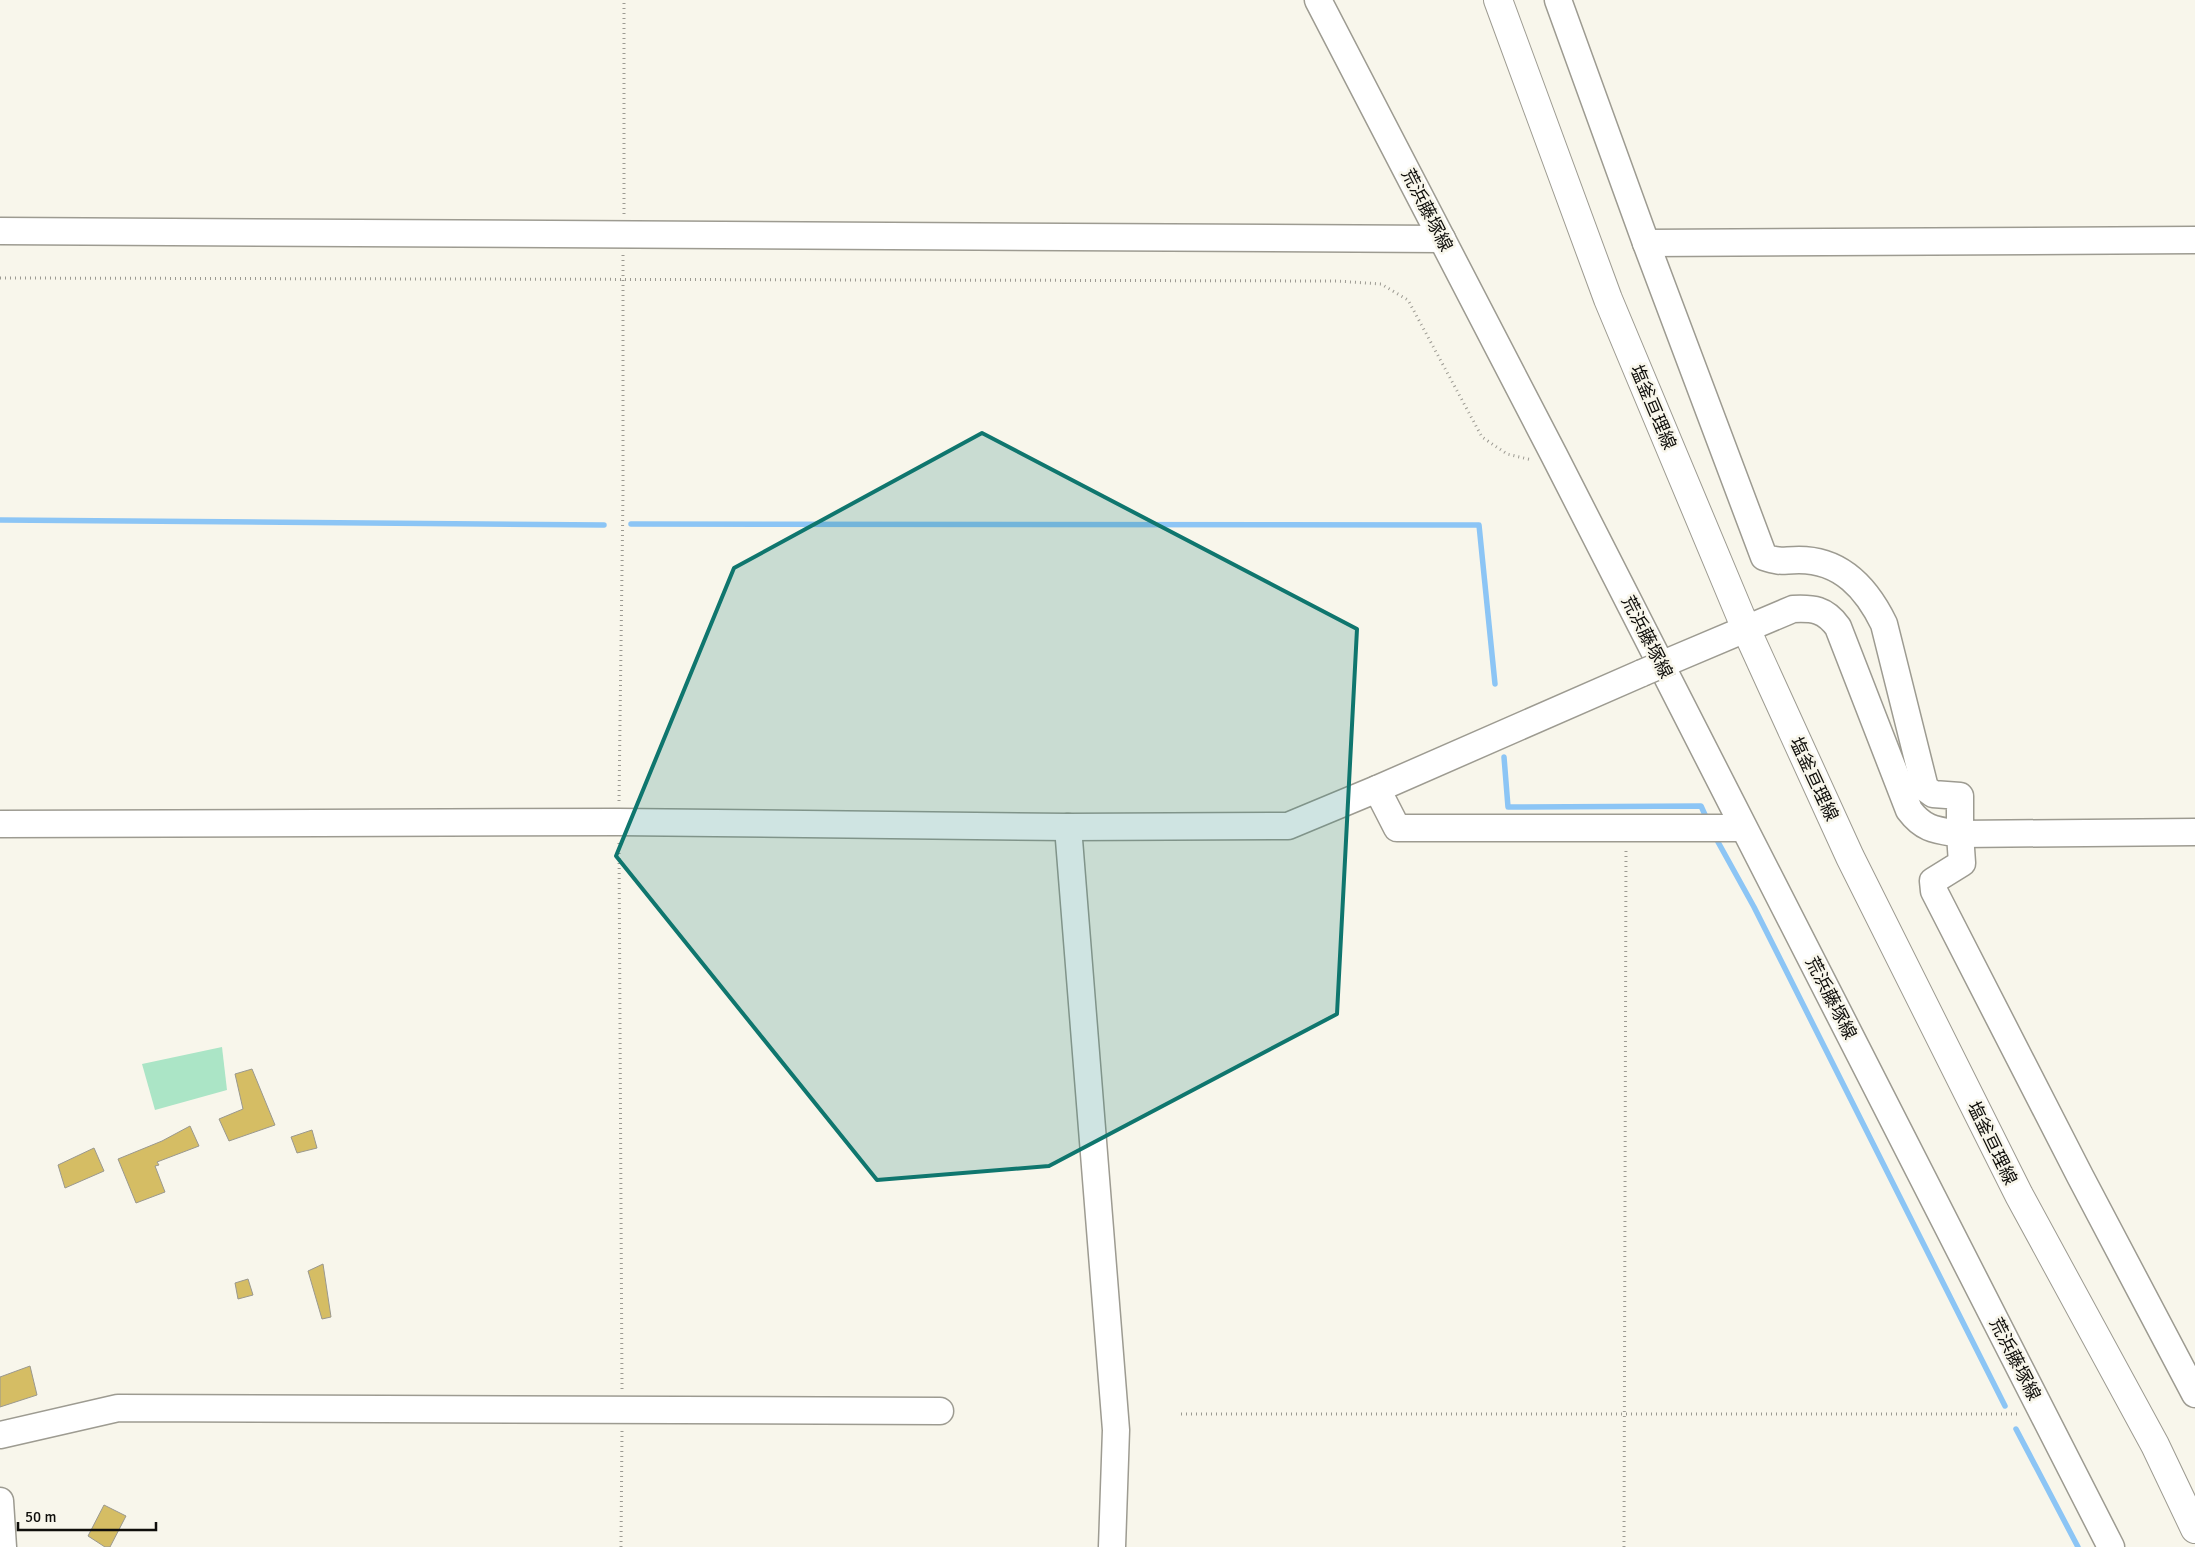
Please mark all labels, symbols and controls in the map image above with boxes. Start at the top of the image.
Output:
street label: 荒浜藤塚線 [1397,165,1457,255]
street label: 塩釜亘理線 [1625,361,1681,453]
street label: 荒浜藤塚線 [1617,592,1677,682]
street label: 塩釜亘理線 [1785,734,1843,824]
street label: 荒浜藤塚線 [1801,953,1861,1043]
street label: 塩釜亘理線 [1962,1098,2022,1188]
street label: 荒浜藤塚線 [1985,1314,2045,1404]
scale bar [18,1500,155,1532]
text: 50 m [25,1508,56,1526]

